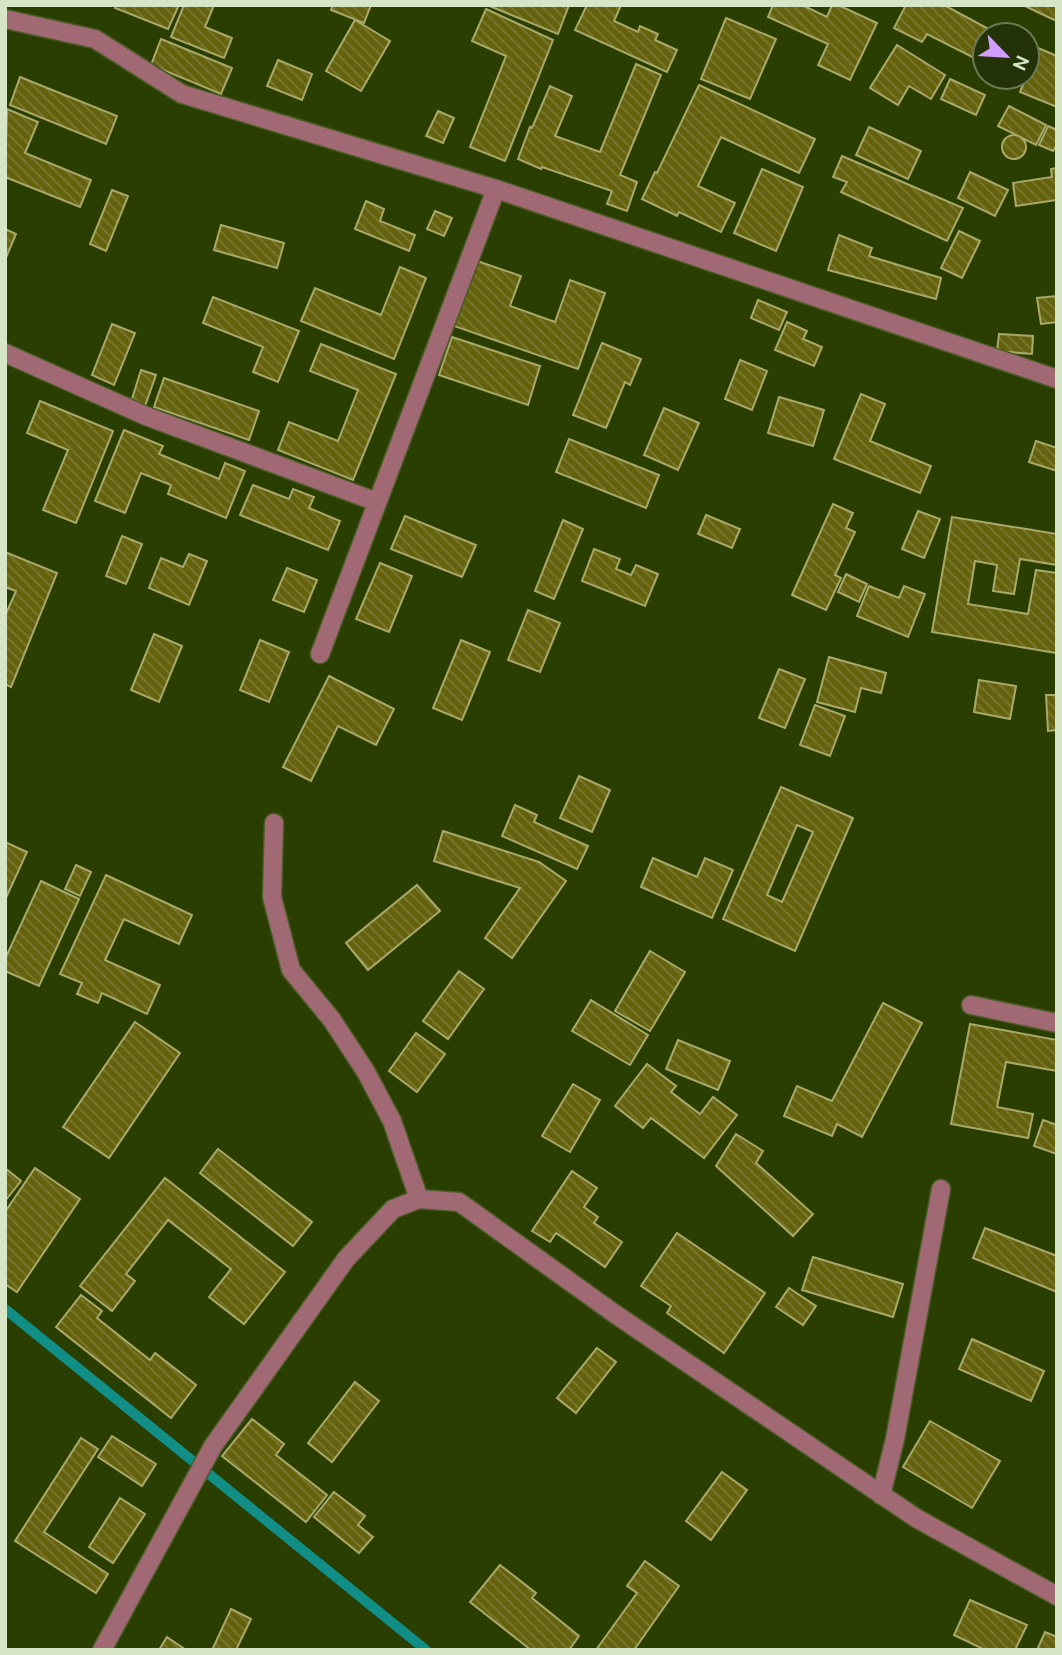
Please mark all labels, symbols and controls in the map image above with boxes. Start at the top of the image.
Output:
north arrow [971,21,1041,91]
text: N [1008,52,1034,74]

